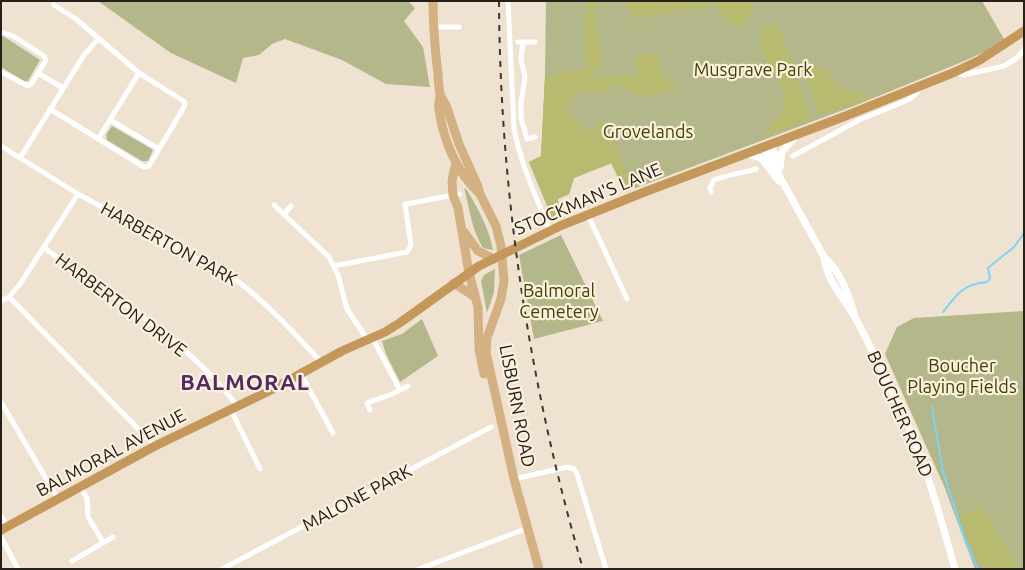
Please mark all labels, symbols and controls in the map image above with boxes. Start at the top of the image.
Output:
park label: Musgrave Park [694,59,812,81]
park label: Grovelands [603,121,693,143]
street label: STOCKMAN'S LANE [511,158,665,240]
street label: HARBERTON PARK [97,198,241,290]
street label: HARBERTON DRIVE [51,249,191,361]
park label: Balmoral Cemetery [519,280,599,322]
street label: LISBURN ROAD [495,343,539,469]
street label: BOUCHER ROAD [862,347,938,481]
park label: Boucher Playing Fields [907,355,1017,398]
district label: BALMORAL [179,370,311,396]
street label: BALMORAL AVENUE [33,404,189,502]
street label: MALONE PARK [299,460,415,536]

